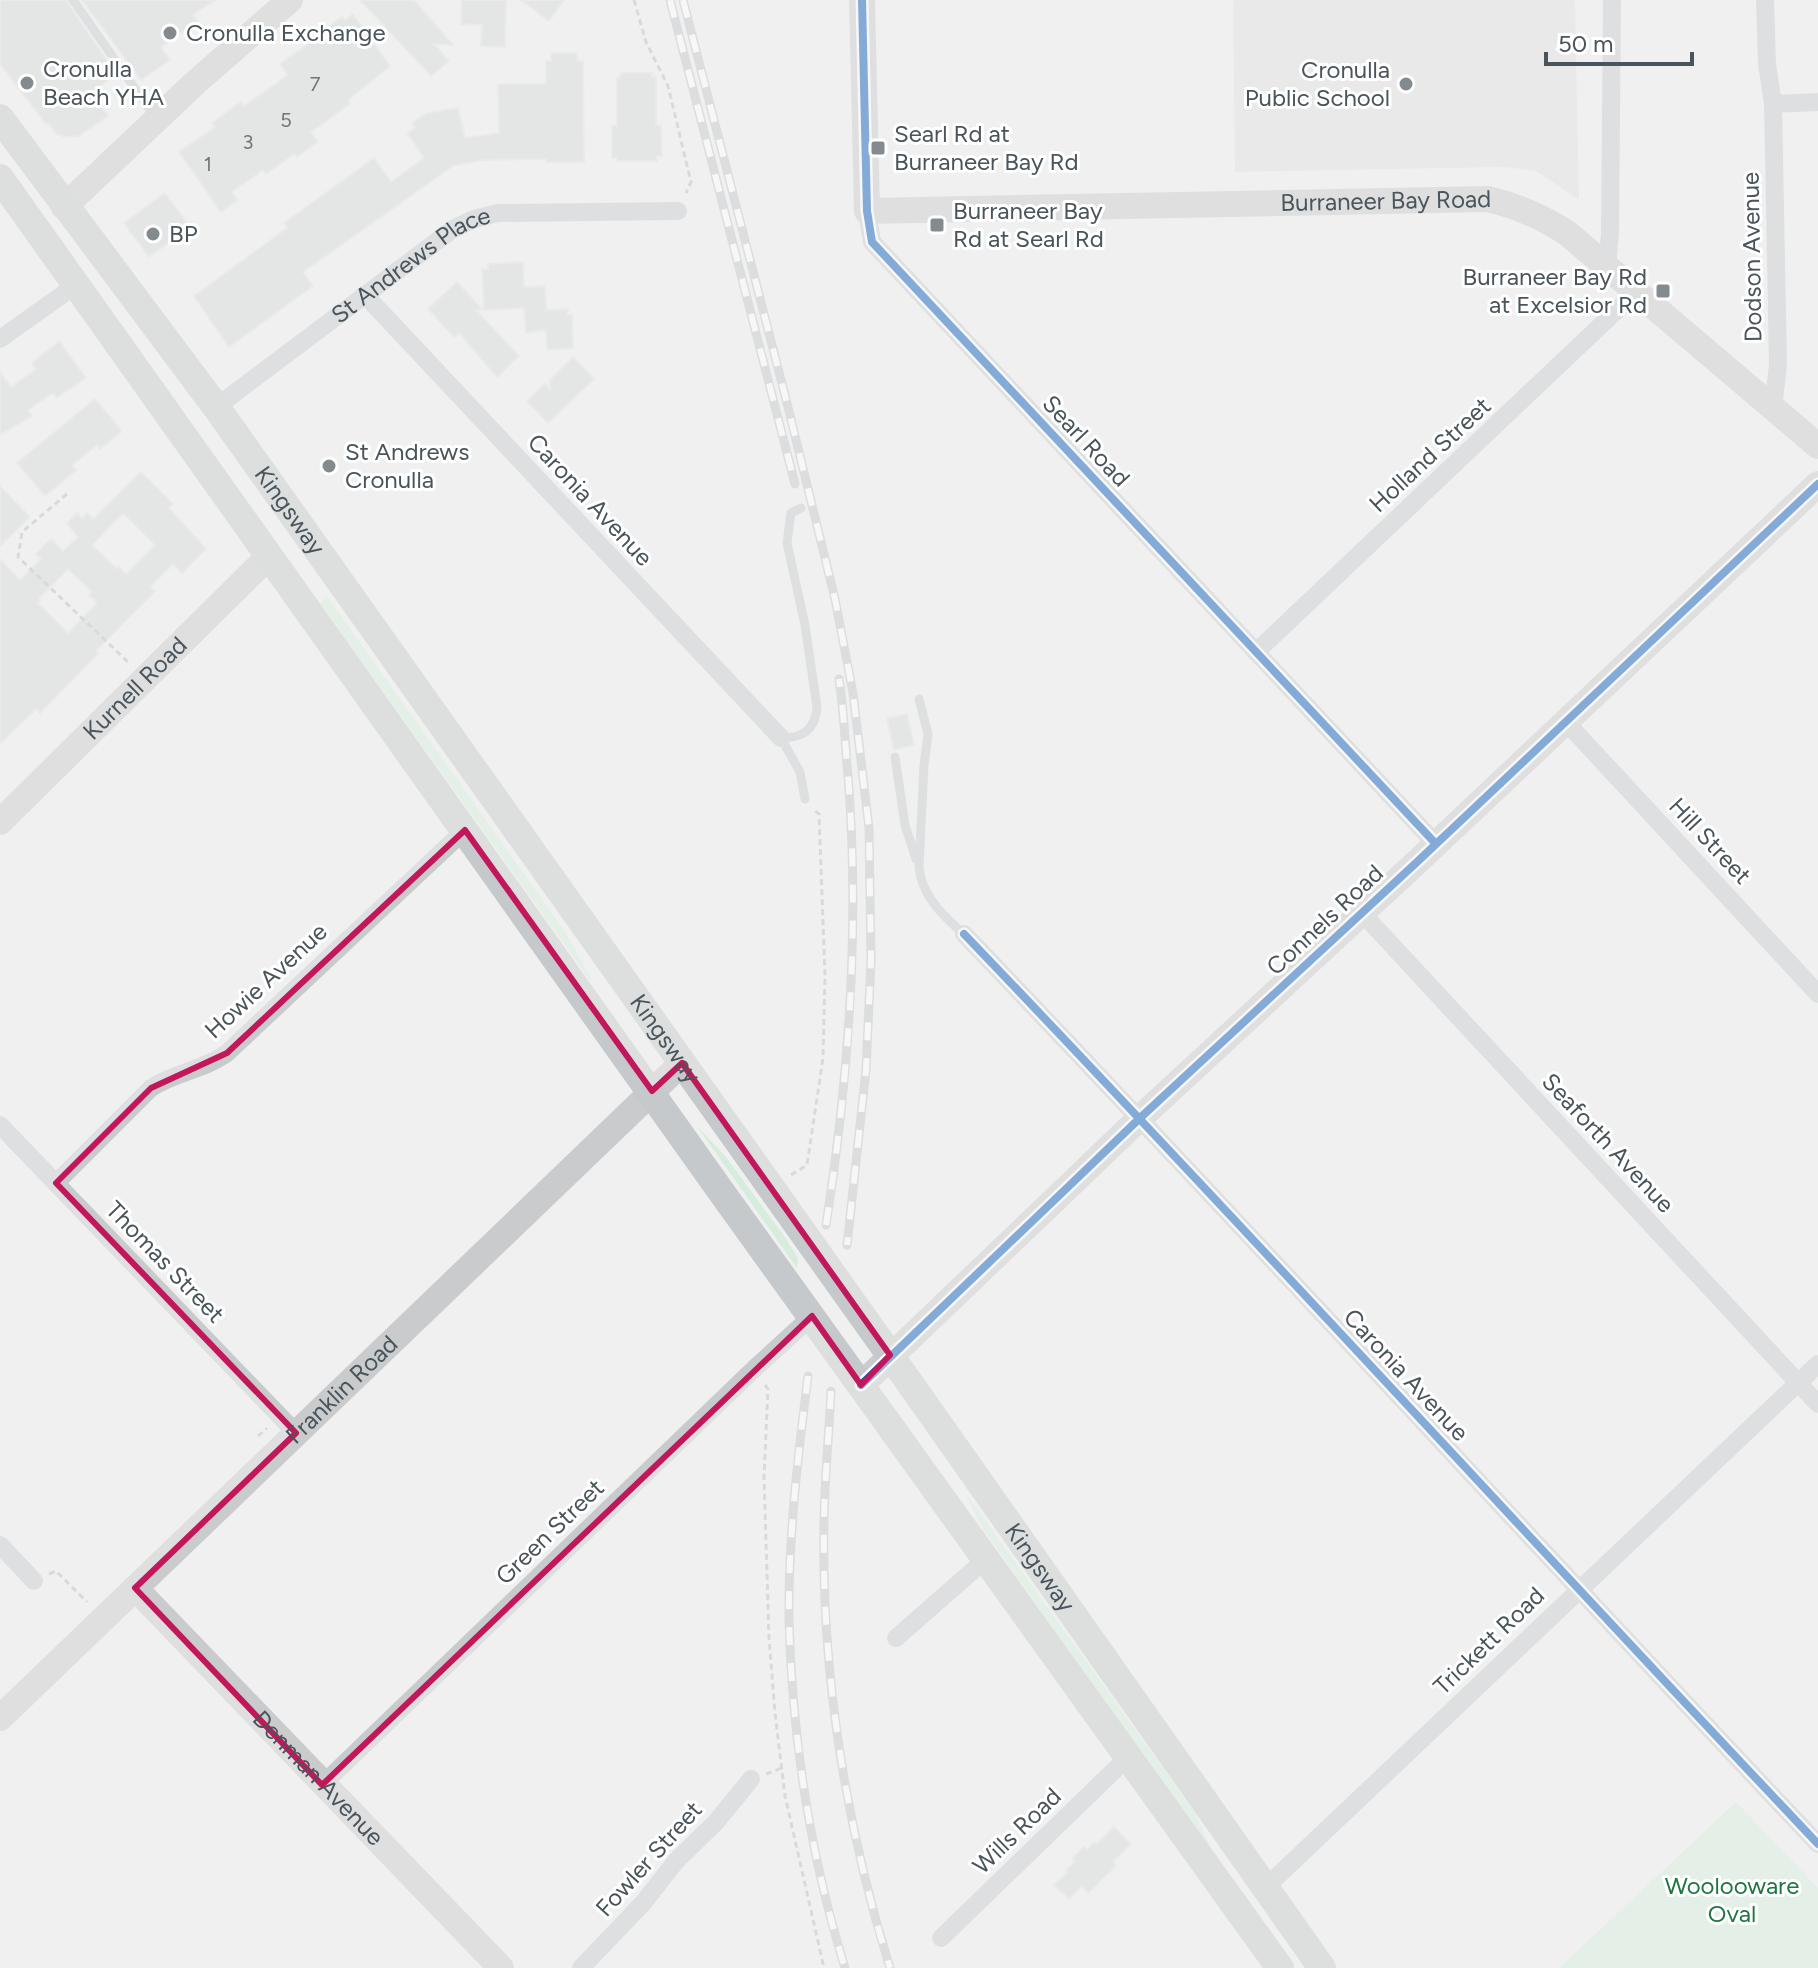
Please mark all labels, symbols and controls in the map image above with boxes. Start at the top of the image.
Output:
scale bar [1546,16,1692,66]
place label: Cronulla Exchange [186,18,386,47]
marker: Cronulla Exchange [161,24,179,42]
text: 50 m [1558,29,1614,58]
place label: Cronulla Beach YHA [43,54,165,111]
place label: Cronulla Public School [1245,55,1390,112]
house number: 7 [310,72,321,96]
marker: Cronulla Beach YHA [18,74,36,92]
marker: Cronulla Public School [1397,75,1415,93]
house number: 5 [280,108,292,132]
place label: Searl Rd at Burraneer Bay Rd [894,119,1079,176]
house number: 3 [243,130,253,154]
marker: Searl Rd at Burraneer Bay Rd [869,139,887,157]
house number: 1 [204,152,212,176]
street label: Dodson Avenue [1736,172,1767,342]
street label: Burraneer Bay Road [1280,184,1492,217]
place label: Burraneer Bay Rd at Searl Rd [953,196,1104,253]
street label: St Andrews Place [325,200,493,329]
marker: Burraneer Bay Rd at Searl Rd [928,216,946,234]
place label: BP [169,219,198,248]
marker: BP [144,225,162,243]
place label: Burraneer Bay Rd at Excelsior Rd [1462,262,1647,319]
marker: Burraneer Bay Rd at Excelsior Rd [1654,282,1672,300]
street label: Searl Road [1037,389,1136,492]
street label: Holland Street [1363,391,1496,518]
street label: Caronia Avenue [522,428,659,572]
place label: St Andrews Cronulla [345,437,469,494]
marker: St Andrews Cronulla [320,457,338,475]
street label: Kingsway [249,460,332,561]
street label: Kurnell Road [77,630,193,746]
street label: Hill Street [1663,792,1758,890]
street label: Connels Road [1260,858,1389,981]
street label: Howie Avenue [199,917,333,1045]
street label: Kingsway [624,988,707,1089]
street label: Seaforth Avenue [1536,1067,1681,1219]
street label: Thomas Street [100,1195,231,1328]
street label: Caronia Avenue [1338,1303,1475,1447]
street label: Franklin Road [280,1329,403,1450]
street label: Green Street [490,1473,610,1590]
street label: Kingsway [999,1517,1082,1618]
street label: Trickett Road [1427,1581,1550,1701]
street label: Denman Avenue [247,1704,390,1851]
street label: Wills Road [966,1781,1067,1880]
street label: Fowler Street [589,1795,708,1922]
park label: Woolooware Oval [1665,1871,1799,1928]

